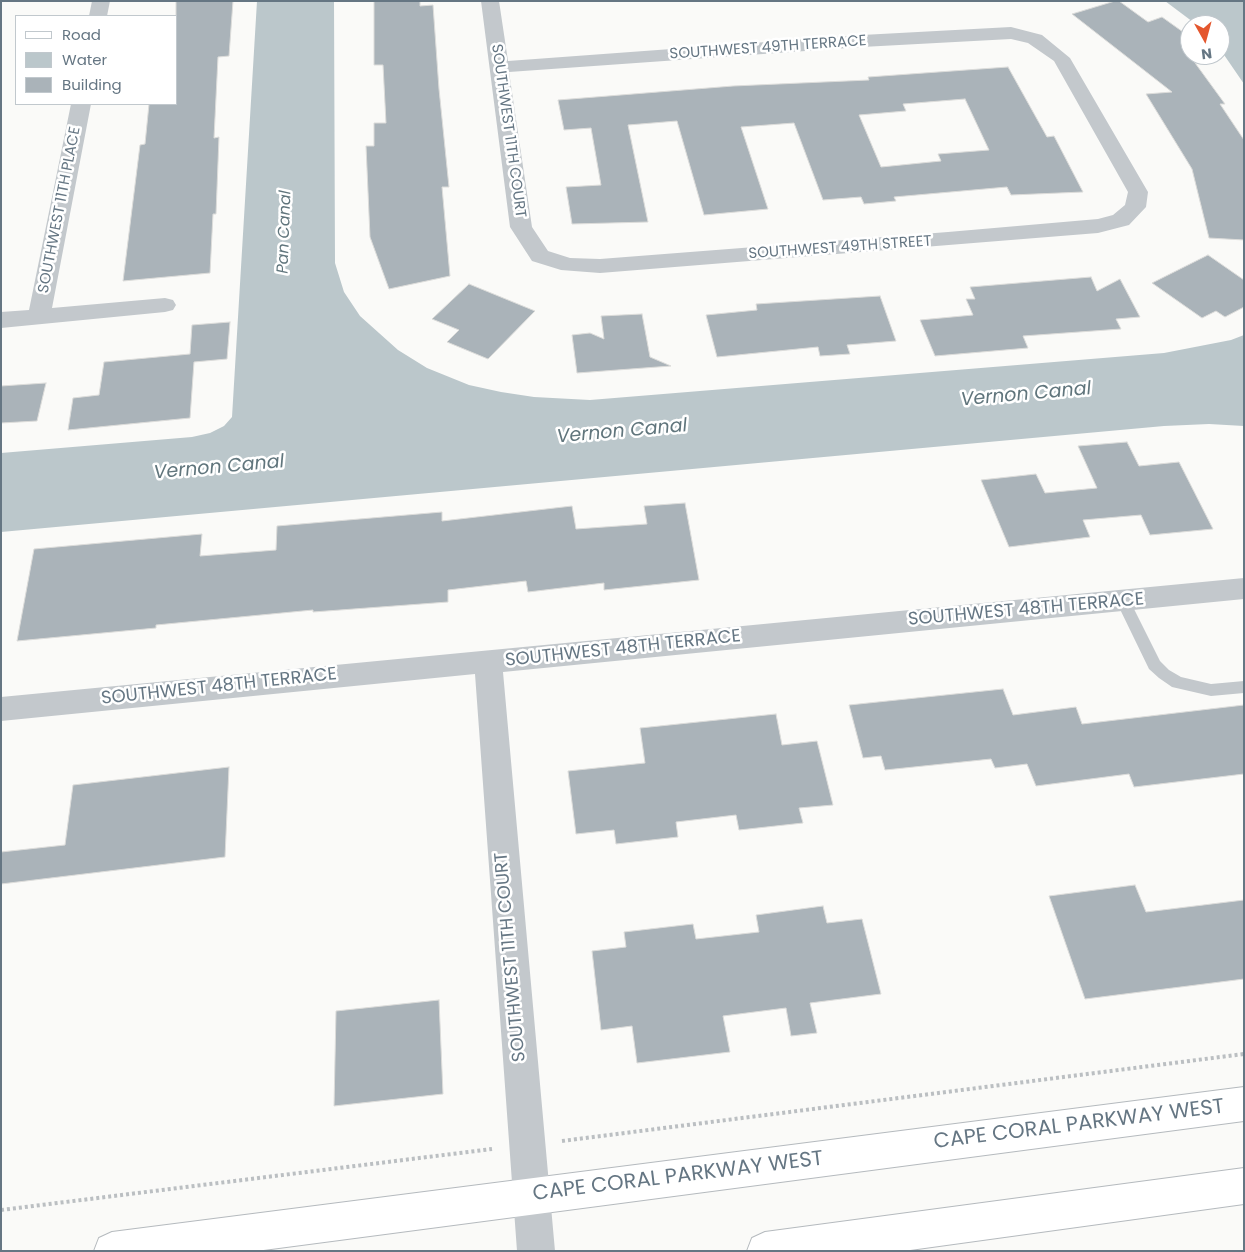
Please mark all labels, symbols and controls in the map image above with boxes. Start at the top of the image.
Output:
legend [15,15,178,105]
north arrow [1180,15,1230,65]
text: Road [62,24,101,45]
street label: SOUTHWEST 49TH TERRACE [669,32,867,64]
street label: SOUTHWEST 11TH COURT [487,43,529,219]
text: N [1200,43,1213,64]
text: Water [62,49,107,70]
text: Building [62,74,122,95]
street label: SOUTHWEST 11TH PLACE [35,125,85,295]
water label: Pan Canal [274,190,296,274]
street label: SOUTHWEST 49TH STREET [748,233,932,263]
water label: Vernon Canal [960,378,1092,412]
water label: Vernon Canal [556,415,688,449]
water label: Vernon Canal [153,451,285,485]
street label: SOUTHWEST 48TH TERRACE [907,589,1145,631]
street label: SOUTHWEST 48TH TERRACE [504,626,742,672]
street label: SOUTHWEST 48TH TERRACE [100,664,338,710]
street label: SOUTHWEST 11TH COURT [491,851,531,1063]
street label: CAPE CORAL PARKWAY WEST [932,1095,1226,1155]
street label: CAPE CORAL PARKWAY WEST [531,1147,825,1207]

